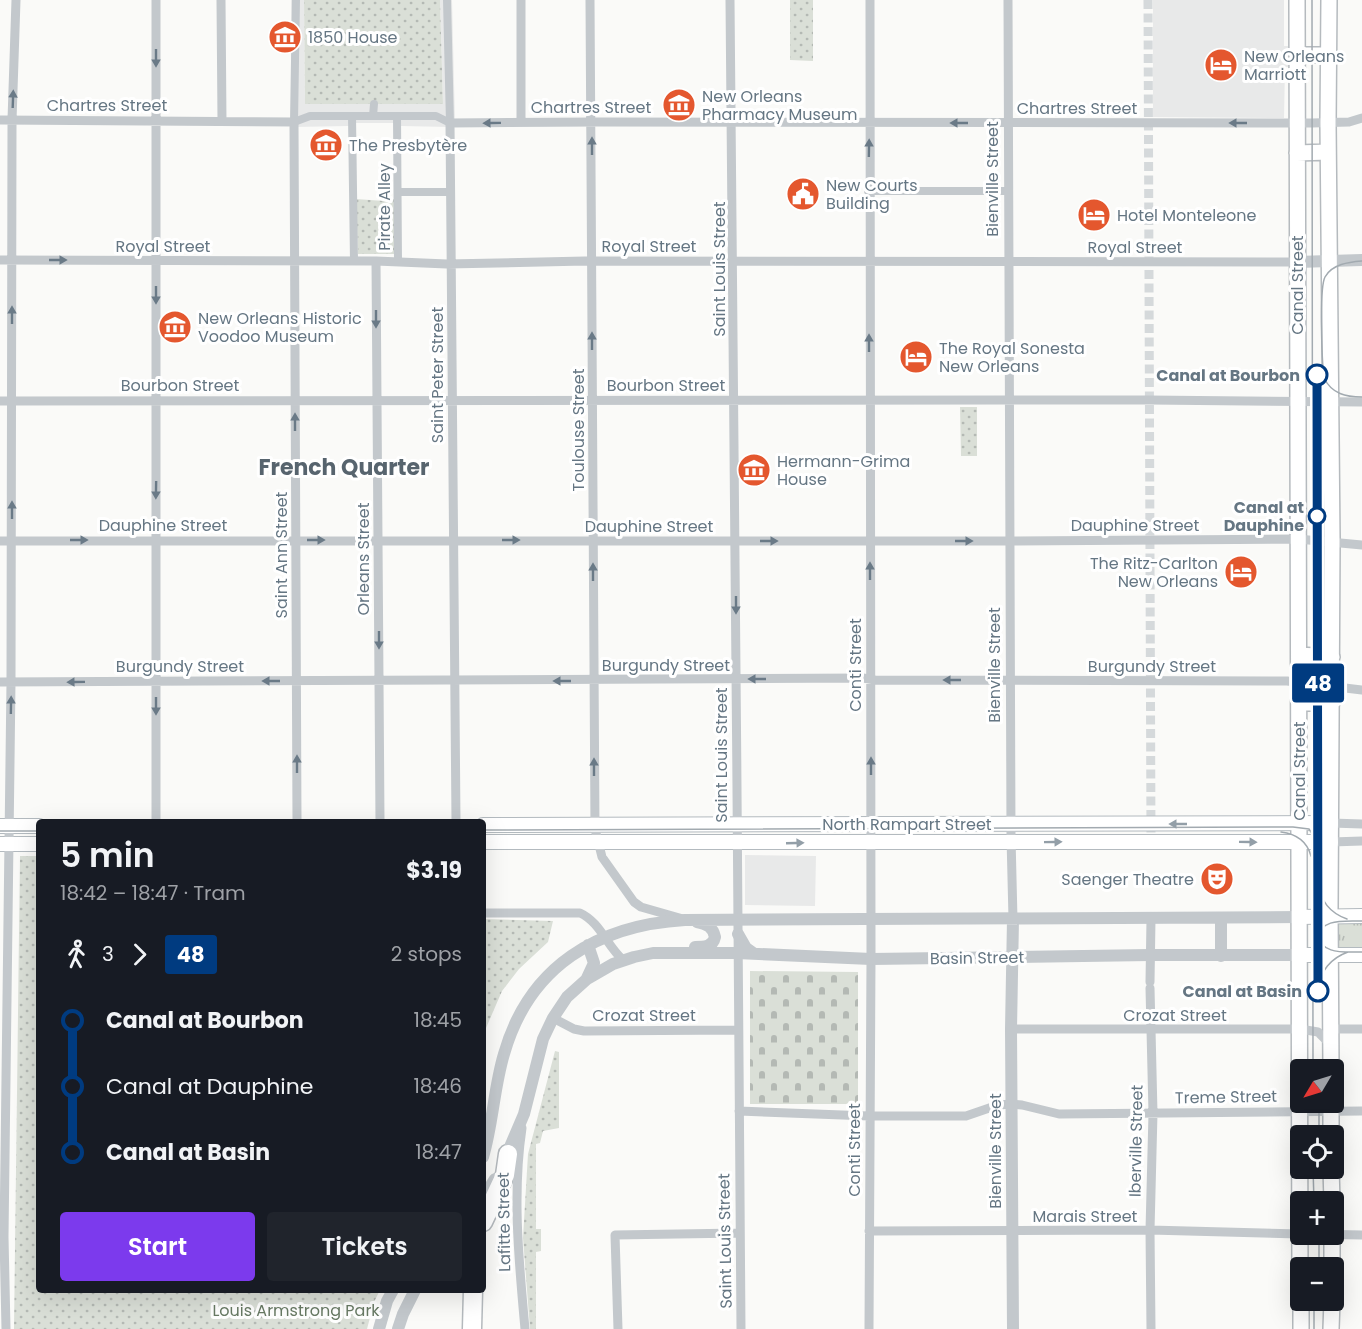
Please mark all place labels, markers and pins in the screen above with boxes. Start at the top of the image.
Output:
museum icon: 1850 House [267,19,303,55]
place label: 1850 House [308,26,397,49]
place label: New Orleans Marriott [1244,45,1344,86]
hotel icon: New Orleans Marriott [1203,47,1239,83]
place label: New Orleans Pharmacy Museum [702,85,858,126]
museum icon: New Orleans Pharmacy Museum [661,87,697,123]
museum icon: The Presbytère [308,127,344,163]
place label: The Presbytère [349,134,467,157]
place label: New Courts Building [826,174,918,215]
public building icon: New Courts Building [785,176,821,212]
hotel icon: Hotel Monteleone [1076,197,1112,233]
place label: Hotel Monteleone [1117,204,1257,227]
place label: New Orleans Historic Voodoo Museum [198,307,362,348]
museum icon: New Orleans Historic Voodoo Museum [157,309,193,345]
place label: The Royal Sonesta New Orleans [939,337,1085,378]
hotel icon: The Royal Sonesta New Orleans [898,339,934,375]
place label: Canal at Bourbon [1156,364,1300,387]
marker: Canal at Bourbon [1306,364,1328,386]
place label: Hermann-Grima House [777,450,910,491]
museum icon: Hermann-Grima House [736,452,772,488]
place label: Canal at Dauphine [1224,496,1304,537]
marker: Canal at Dauphine [1308,507,1326,525]
place label: The Ritz-Carlton New Orleans [1090,552,1218,593]
hotel icon: The Ritz-Carlton New Orleans [1223,554,1259,590]
theatre icon: Saenger Theatre [1199,861,1235,897]
place label: Saenger Theatre [1061,868,1194,891]
place label: Canal at Basin [1183,980,1302,1003]
marker: Canal at Basin [1307,980,1329,1002]

